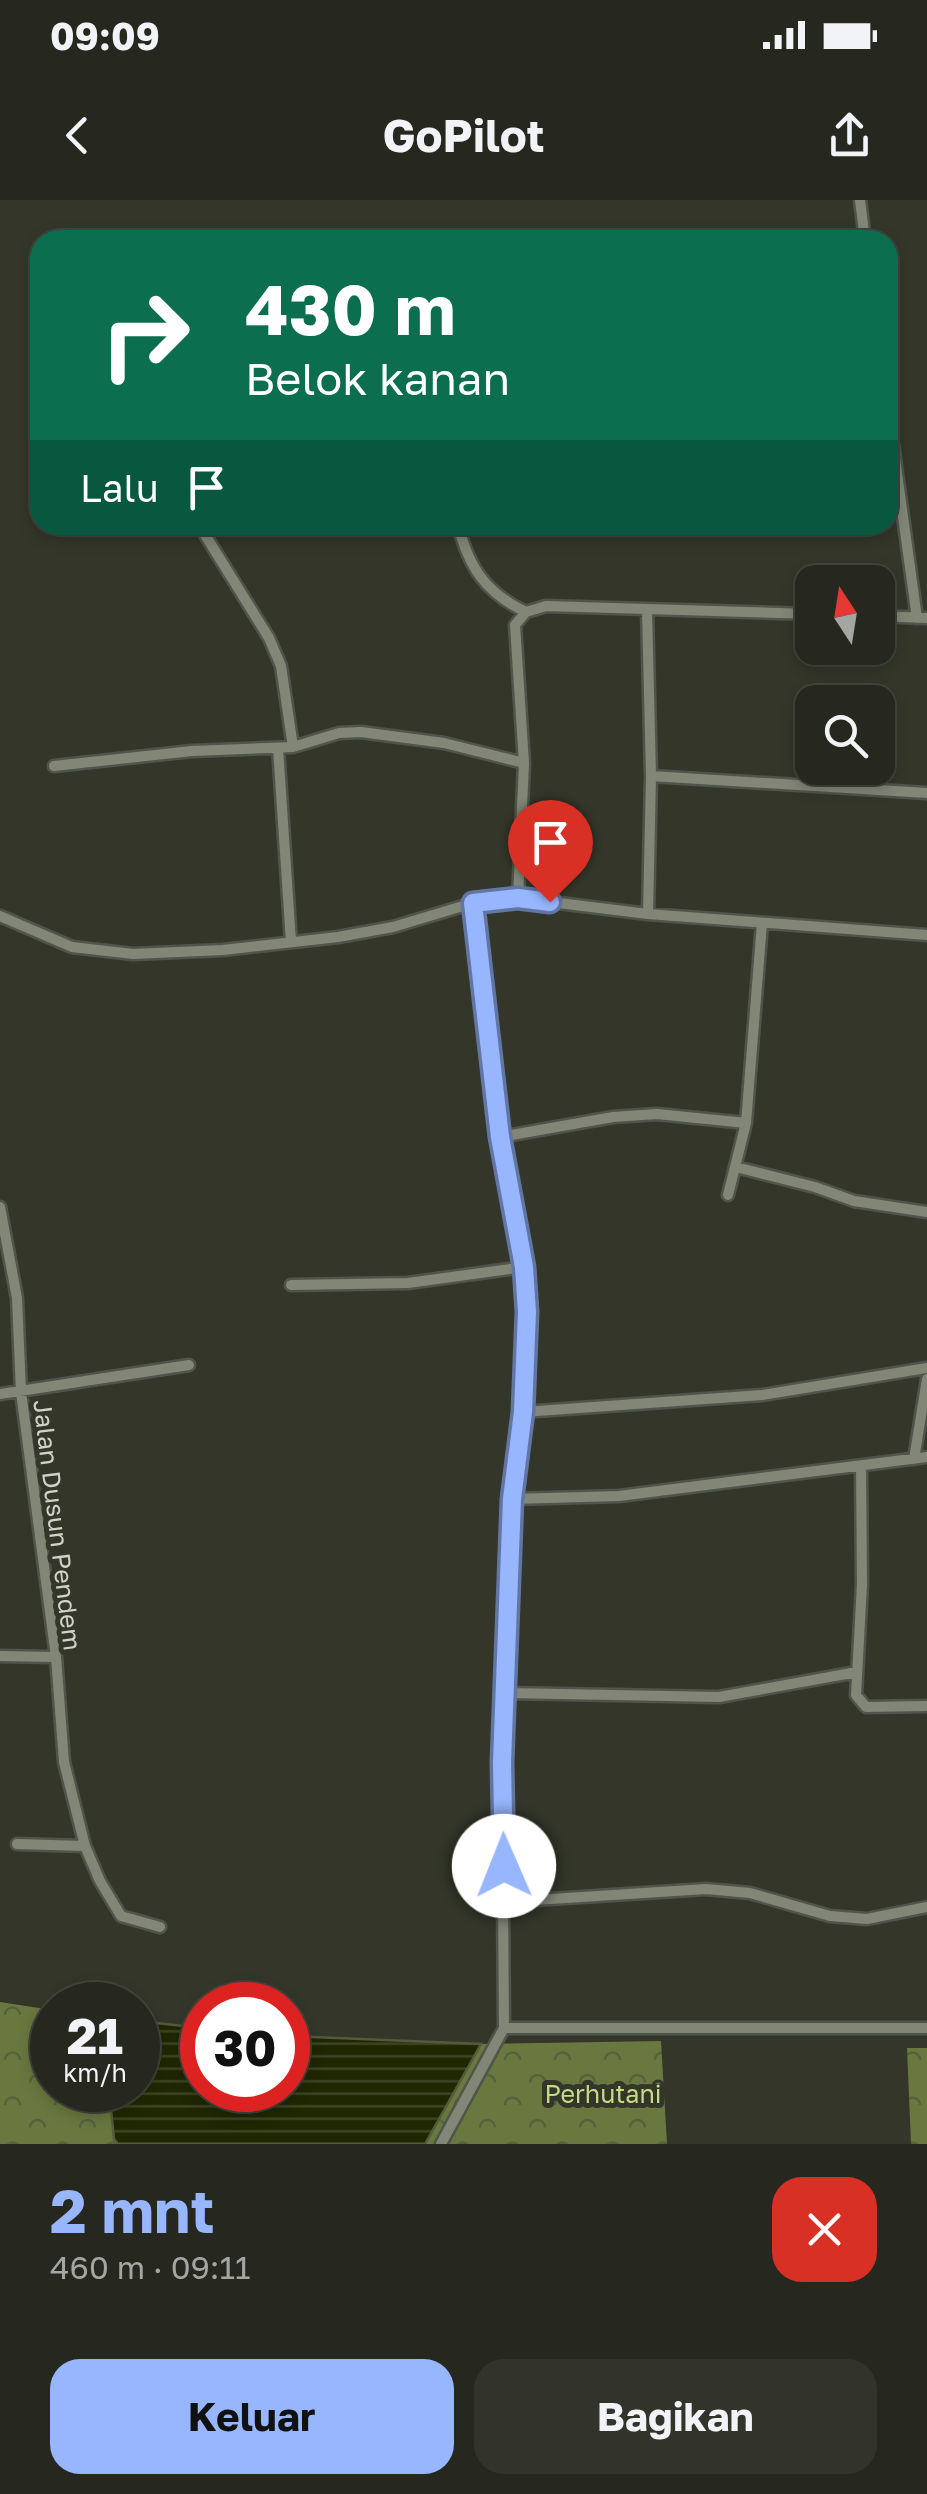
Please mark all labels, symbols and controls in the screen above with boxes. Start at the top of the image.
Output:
text: 09:09 [50,13,160,58]
icon: back [50,108,105,163]
text: GoPilot [382,108,545,162]
icon: share [822,108,877,163]
text: 430 m [245,266,456,350]
icon: right [80,270,210,400]
text: Belok kanan [245,351,510,405]
icon: arrive [179,460,234,515]
text: Lalu [80,465,159,510]
north arrow [795,565,895,665]
map controls [795,565,895,785]
button: search [795,685,895,785]
pin [508,800,593,903]
icon: arrive [523,815,578,870]
street label: Jalan Dusun Pendem [27,1398,89,1652]
position arrow [452,1814,556,1918]
speed limit sign: 30 [180,1982,310,2112]
text: 21 [67,2005,123,2065]
text: km/h [63,2057,127,2088]
park label: Perhutani [544,2078,662,2109]
text: 2 mnt [50,2174,214,2246]
button: close [772,2177,877,2282]
text: 460 m · 09:11 [50,2248,250,2286]
button: Keluar [50,2359,454,2474]
button: Bagikan [474,2359,877,2474]

